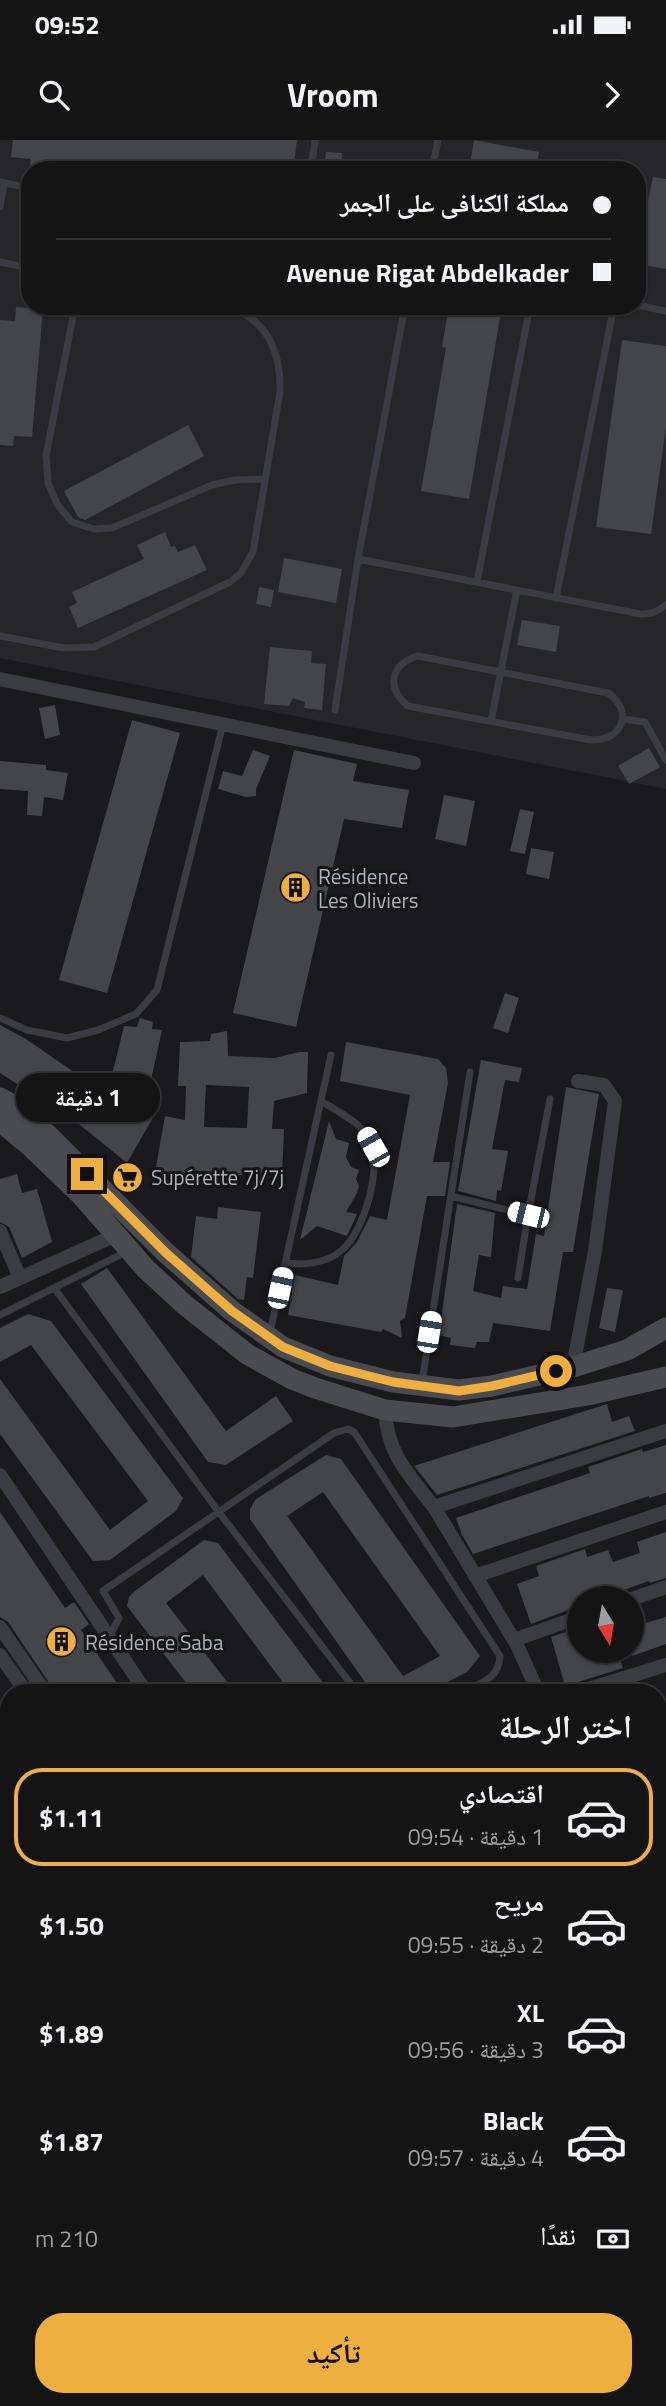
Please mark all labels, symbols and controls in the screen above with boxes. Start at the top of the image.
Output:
text: 09:52 [35,5,100,44]
text: Vroom [287,71,379,119]
icon: search [35,76,73,114]
icon: forward [593,76,631,114]
text: مملكة الكنافى على الجمر [340,183,569,222]
text: Avenue Rigat Abdelkader [287,253,569,292]
place label: Résidence Les Oliviers [318,860,419,916]
building icon: Résidence Les Oliviers [278,871,312,905]
callout: 1 دقيقة [15,1072,159,1122]
text: 1 دقيقة [55,1080,121,1115]
car [354,1124,393,1170]
route end [71,1158,103,1190]
supermarket icon: Supérette 7j/7j [111,1160,145,1194]
place label: Supérette 7j/7j [151,1161,284,1193]
car [506,1200,551,1230]
car [266,1265,295,1311]
car [416,1310,443,1354]
route start [540,1355,572,1387]
north arrow [567,1586,644,1662]
map controls [567,1586,644,1663]
building icon: Résidence Saba [45,1625,79,1659]
place label: Résidence Saba [85,1626,224,1658]
text: اختر الرحلة [499,1702,632,1750]
text: اقتصادي [459,1774,544,1813]
icon: car [565,1786,628,1849]
text: $1.11 [39,1798,104,1837]
text: 1 دقيقة · 09:54 [408,1819,544,1854]
text: مريح [494,1882,544,1921]
icon: car [565,1894,628,1957]
text: $1.50 [39,1906,104,1945]
text: 2 دقيقة · 09:55 [408,1927,544,1962]
text: XL [517,1993,544,2032]
icon: car [565,2002,628,2065]
text: $1.89 [39,2014,104,2053]
text: 3 دقيقة · 09:56 [408,2032,544,2067]
text: Black [483,2101,544,2140]
icon: car [565,2110,628,2173]
text: $1.87 [39,2122,104,2161]
text: 4 دقيقة · 09:57 [408,2140,544,2175]
text: نقدًا [540,2216,576,2255]
icon: cash [594,2220,632,2258]
text: 210 m [35,2221,98,2256]
button: تأكيد [35,2313,632,2393]

